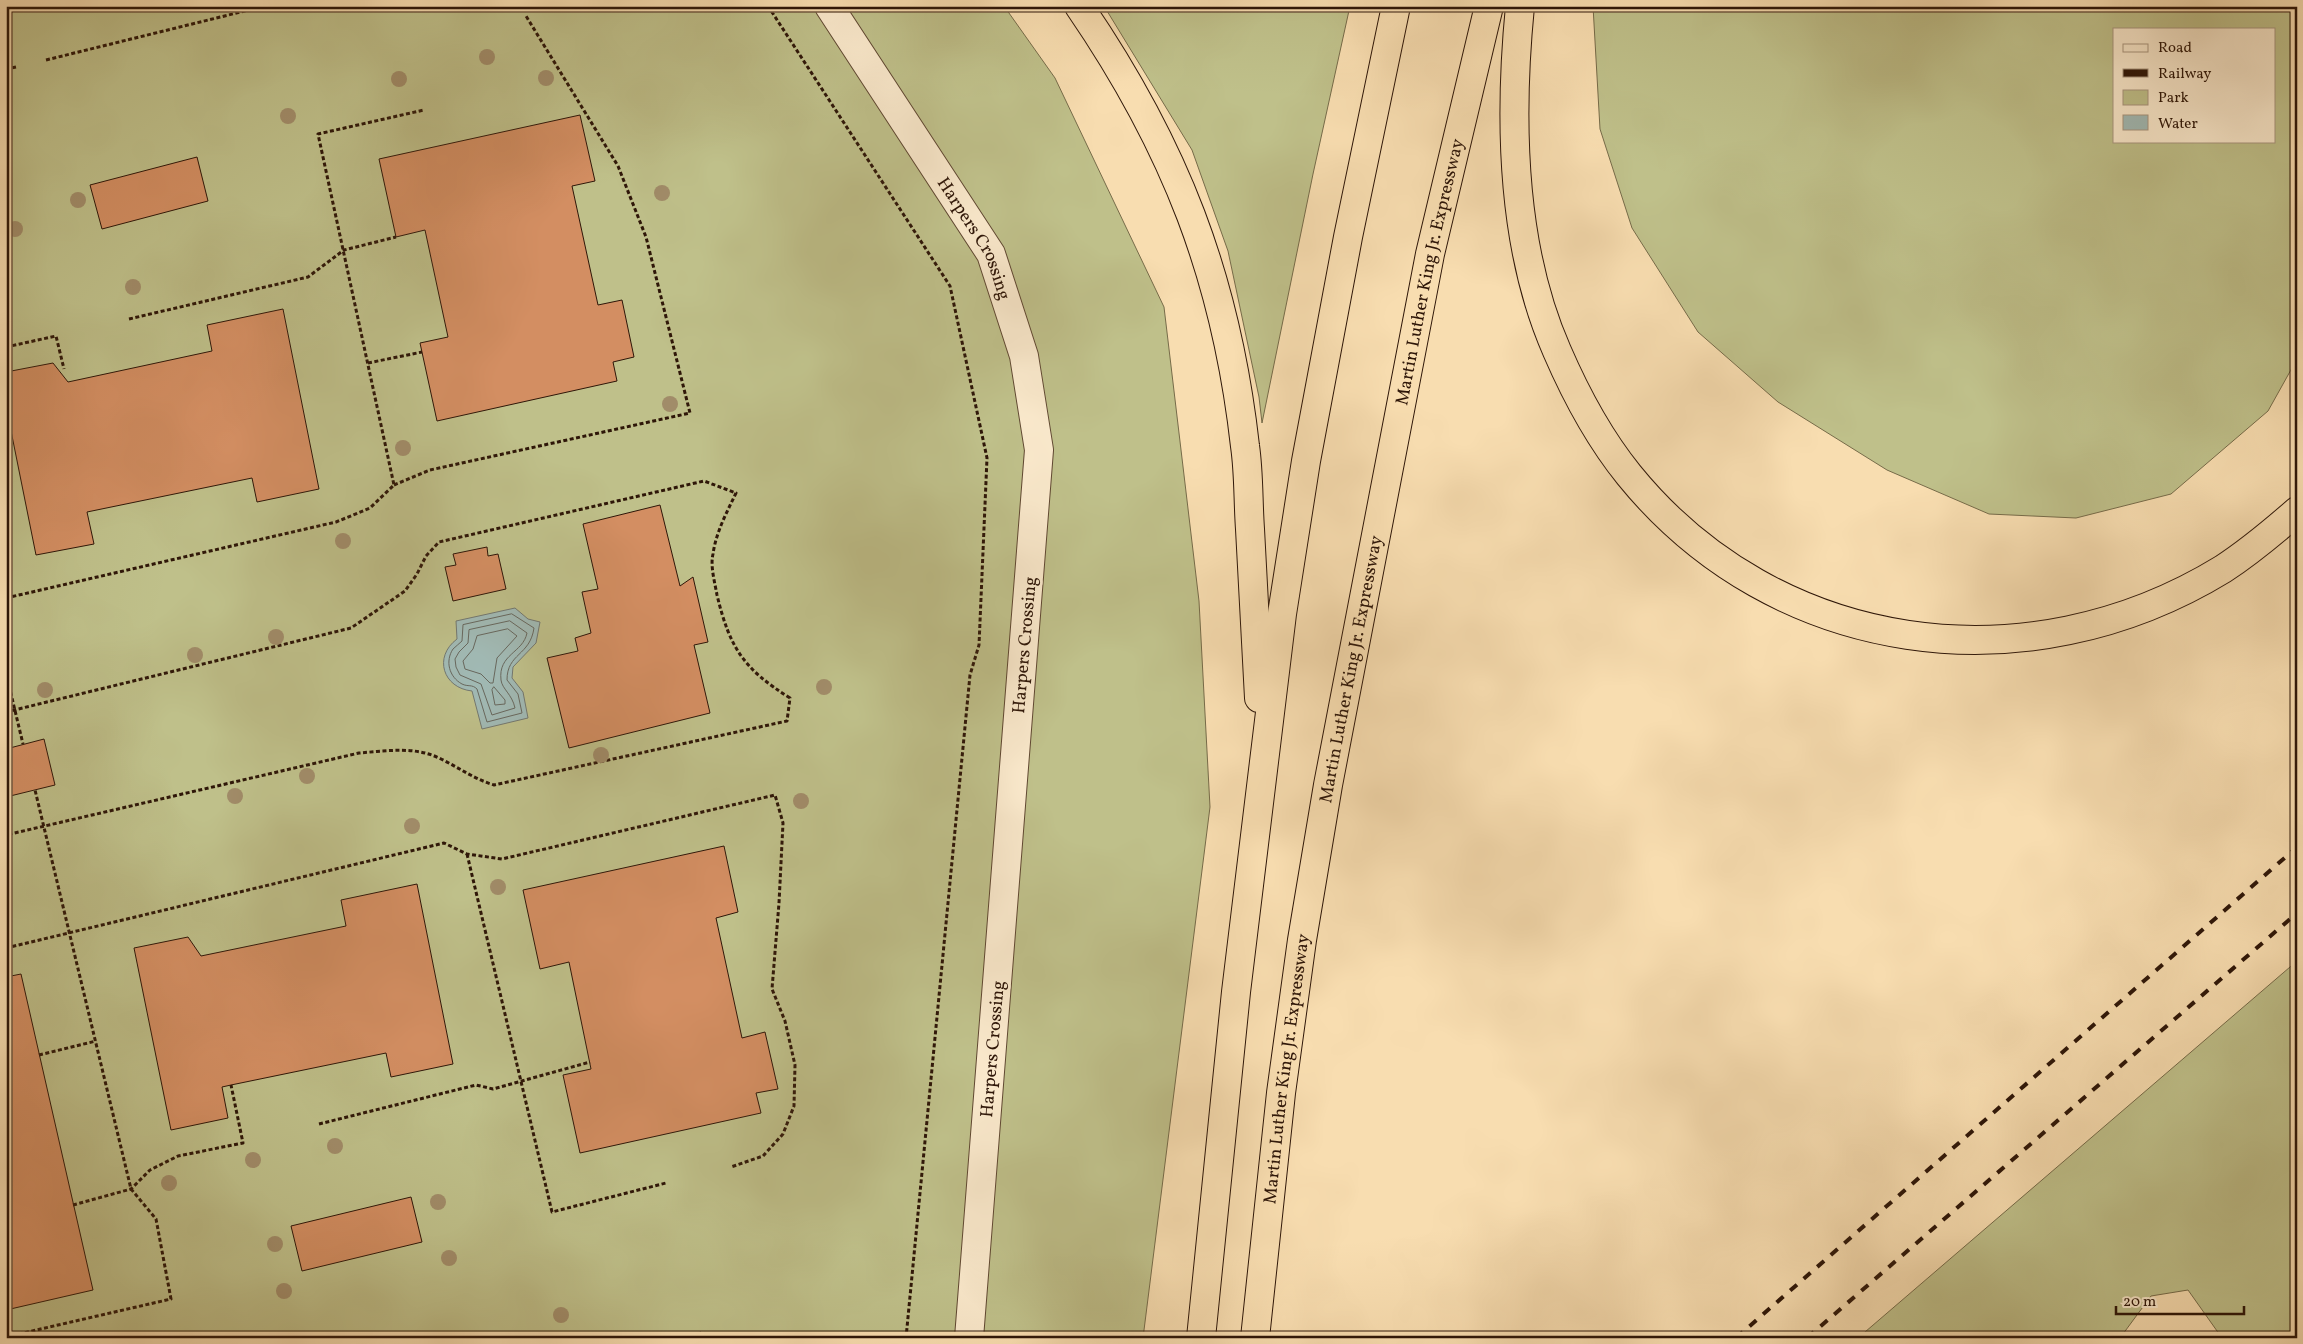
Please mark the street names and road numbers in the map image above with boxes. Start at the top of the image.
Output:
street label: Martin Luther King Jr. Expressway [1390,136,1471,408]
street label: Harpers Crossing [930,173,1016,304]
street label: Martin Luther King Jr. Expressway [1314,533,1390,805]
street label: Harpers Crossing [1007,576,1044,715]
street label: Martin Luther King Jr. Expressway [1258,932,1317,1205]
street label: Harpers Crossing [975,980,1012,1119]

